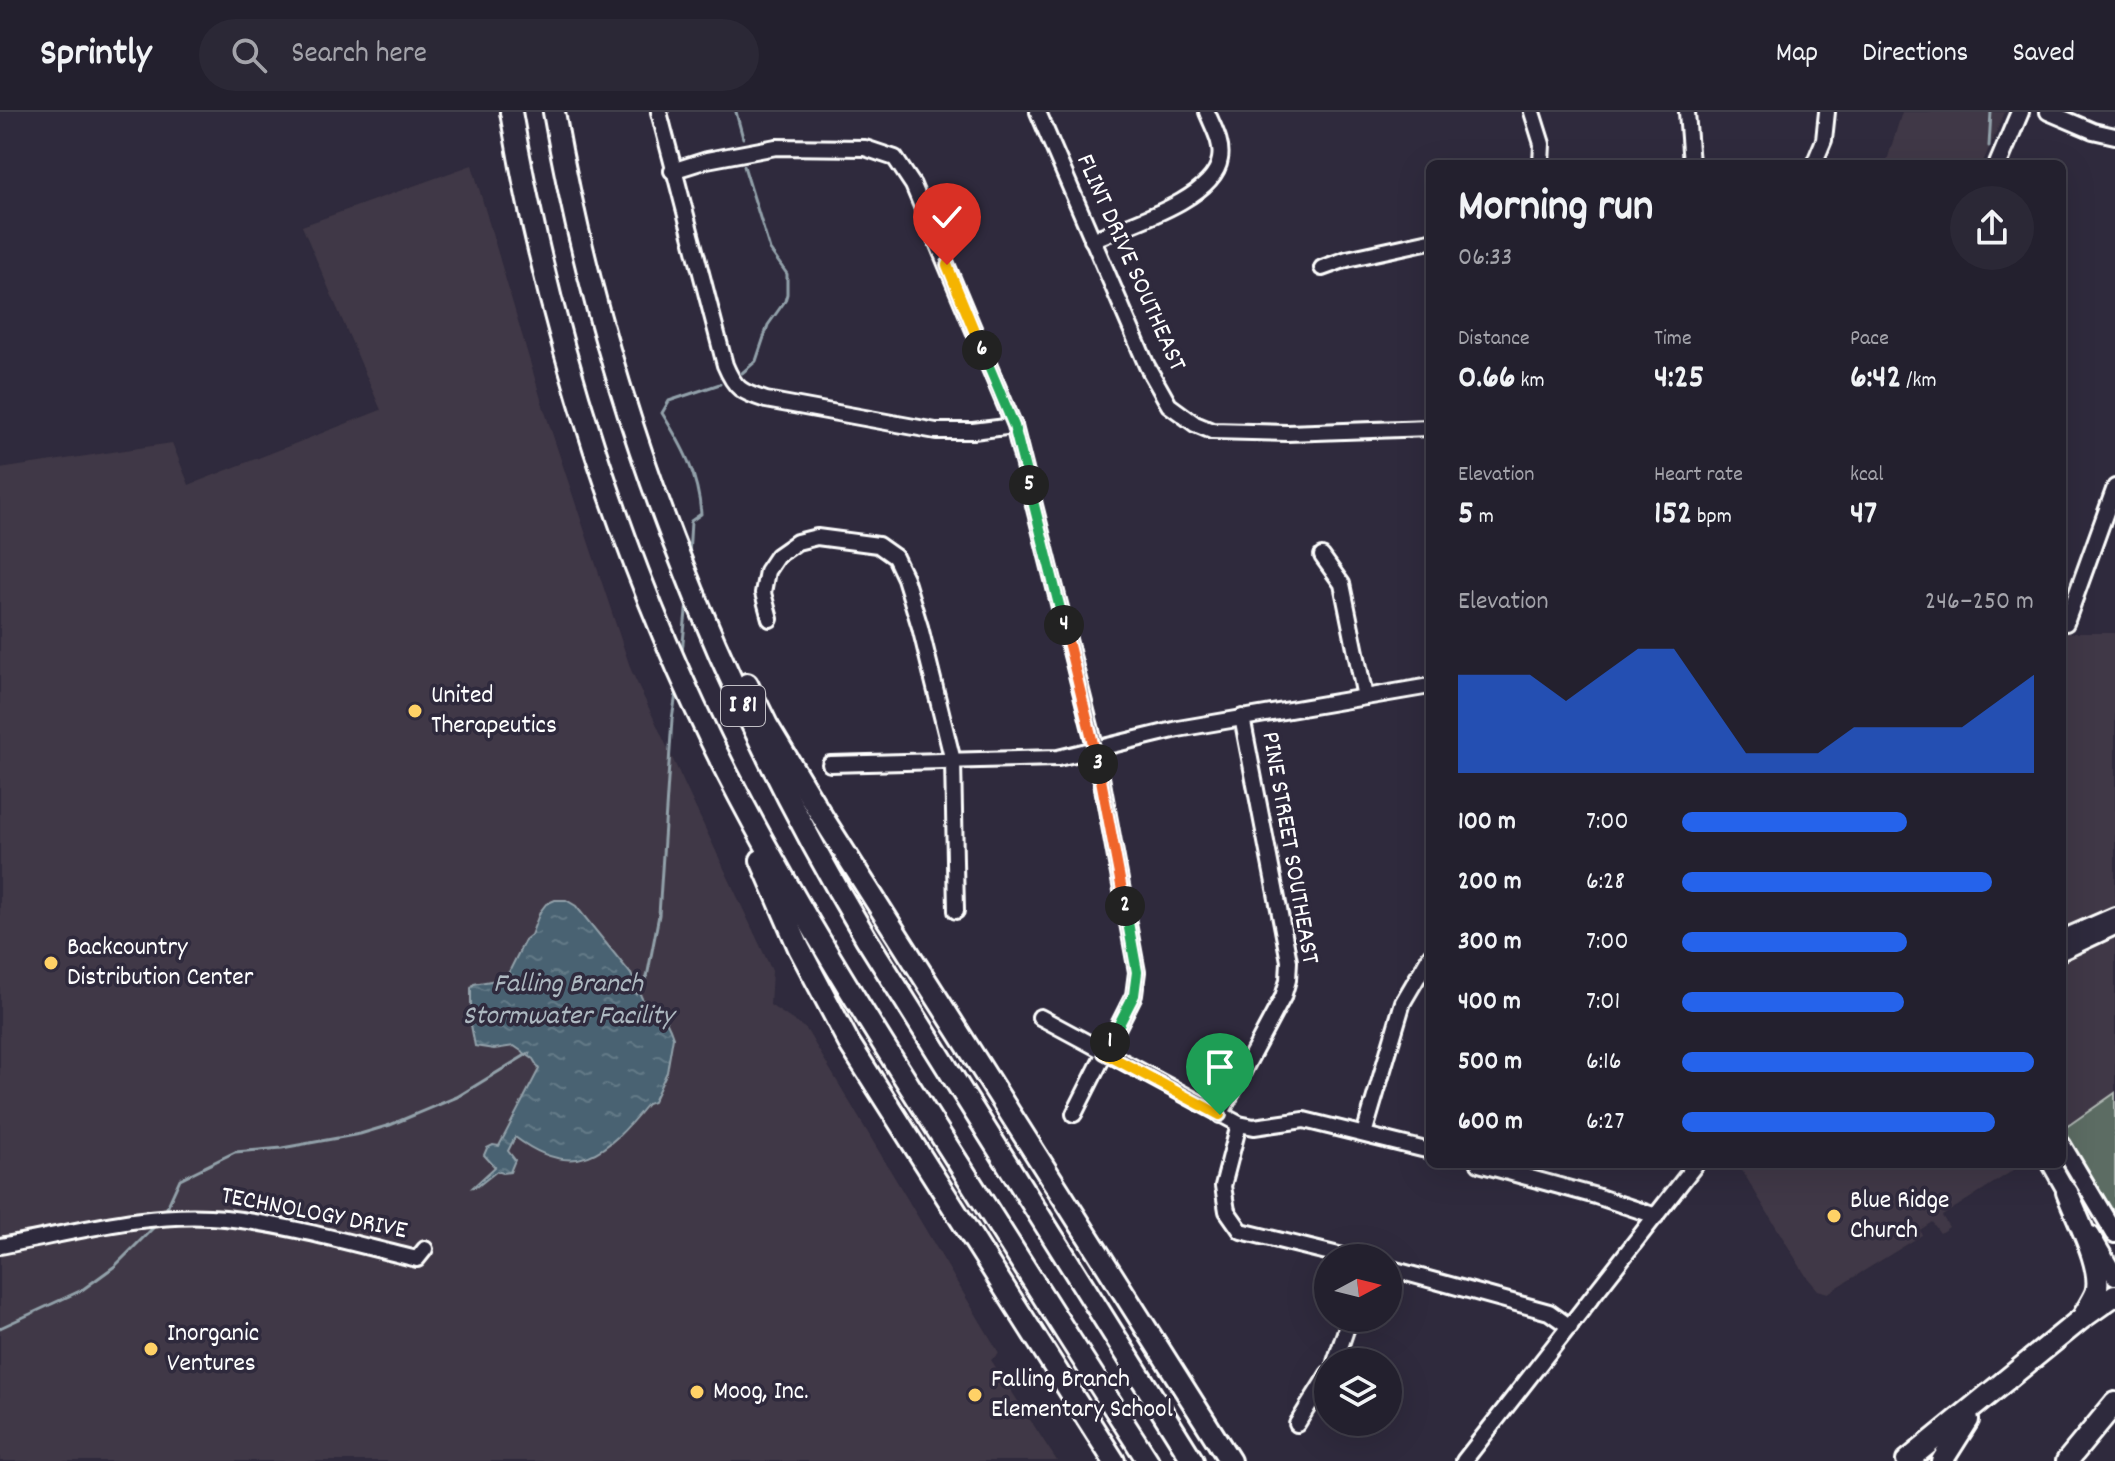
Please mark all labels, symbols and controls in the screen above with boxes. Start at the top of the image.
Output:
search box [199,19,759,91]
text: Sprintly [40,28,151,83]
icon: search [227,33,271,77]
text: Search here [291,34,427,77]
text: Map [1776,35,1818,75]
text: Directions [1862,35,1968,75]
text: Saved [2012,35,2075,75]
street label: FLINT DRIVE SOUTHEAST [1065,148,1195,378]
text: Morning run [1458,178,1653,241]
pin [913,183,981,265]
button: share [1950,186,2034,270]
icon: check [925,195,969,239]
text: 06:33 [1458,240,1512,277]
text: Distance [1458,324,1530,355]
text: Time [1654,324,1692,355]
text: Pace [1850,324,1889,355]
pin: 6 [962,330,1002,370]
text: 6 [977,334,987,365]
text: 0.66 [1458,355,1516,404]
text: 4:25 [1654,355,1704,404]
text: 6:42 [1850,355,1901,404]
text: km [1516,366,1545,397]
text: /km [1901,366,1937,397]
text: Elevation [1458,460,1535,491]
text: Heart rate [1654,460,1743,491]
text: kcal [1850,460,1883,491]
pin: 5 [1009,465,1049,505]
text: 5 [1024,469,1034,500]
text: 5 [1458,491,1474,540]
text: 152 [1654,491,1692,540]
text: 47 [1850,491,1877,540]
text: m [1474,502,1494,533]
text: bpm [1692,502,1732,533]
text: Elevation [1458,584,1548,621]
text: 246–250 m [1925,584,2034,621]
pin: 4 [1044,605,1084,645]
text: 4 [1059,609,1069,640]
place label: United Therapeutics [431,678,557,745]
road number: I 81 [721,686,765,726]
marker: United Therapeutics [406,702,424,720]
street label: PINE STREET SOUTHEAST [1250,729,1328,968]
pin: 3 [1078,744,1118,784]
text: 3 [1093,748,1103,779]
text: 100 m [1458,804,1516,841]
text: 7:00 [1586,804,1629,841]
text: 200 m [1458,864,1522,901]
text: 6:28 [1586,864,1625,901]
pin: 2 [1105,886,1145,926]
text: 2 [1120,890,1130,921]
text: 300 m [1458,924,1522,961]
text: 7:00 [1586,924,1629,961]
place label: Backcountry Distribution Center [67,930,254,997]
marker: Backcountry Distribution Center [42,954,60,972]
water label: Falling Branch Stormwater Facility [463,966,677,1038]
text: 400 m [1458,984,1521,1021]
text: 7:01 [1586,984,1620,1021]
pin: 1 [1090,1022,1130,1062]
text: 1 [1108,1026,1112,1057]
pin [1186,1033,1254,1115]
text: 500 m [1458,1044,1522,1081]
text: 6:16 [1586,1044,1622,1081]
icon: arrive [1198,1045,1242,1089]
text: 600 m [1458,1104,1523,1141]
text: 6:27 [1586,1104,1624,1141]
street label: TECHNOLOGY DRIVE [218,1178,410,1250]
place label: Blue Ridge Church [1850,1183,1950,1250]
marker: Blue Ridge Church [1825,1207,1843,1225]
north arrow [1314,1244,1402,1332]
map controls [1314,1244,1402,1436]
place label: Inorganic Ventures [167,1316,259,1383]
marker: Inorganic Ventures [142,1340,160,1358]
button: layers [1314,1348,1402,1436]
place label: Falling Branch Elementary School [991,1362,1173,1429]
place label: Moog, Inc. [713,1374,809,1411]
marker: Moog, Inc. [688,1383,706,1401]
marker: Falling Branch Elementary School [966,1386,984,1404]

